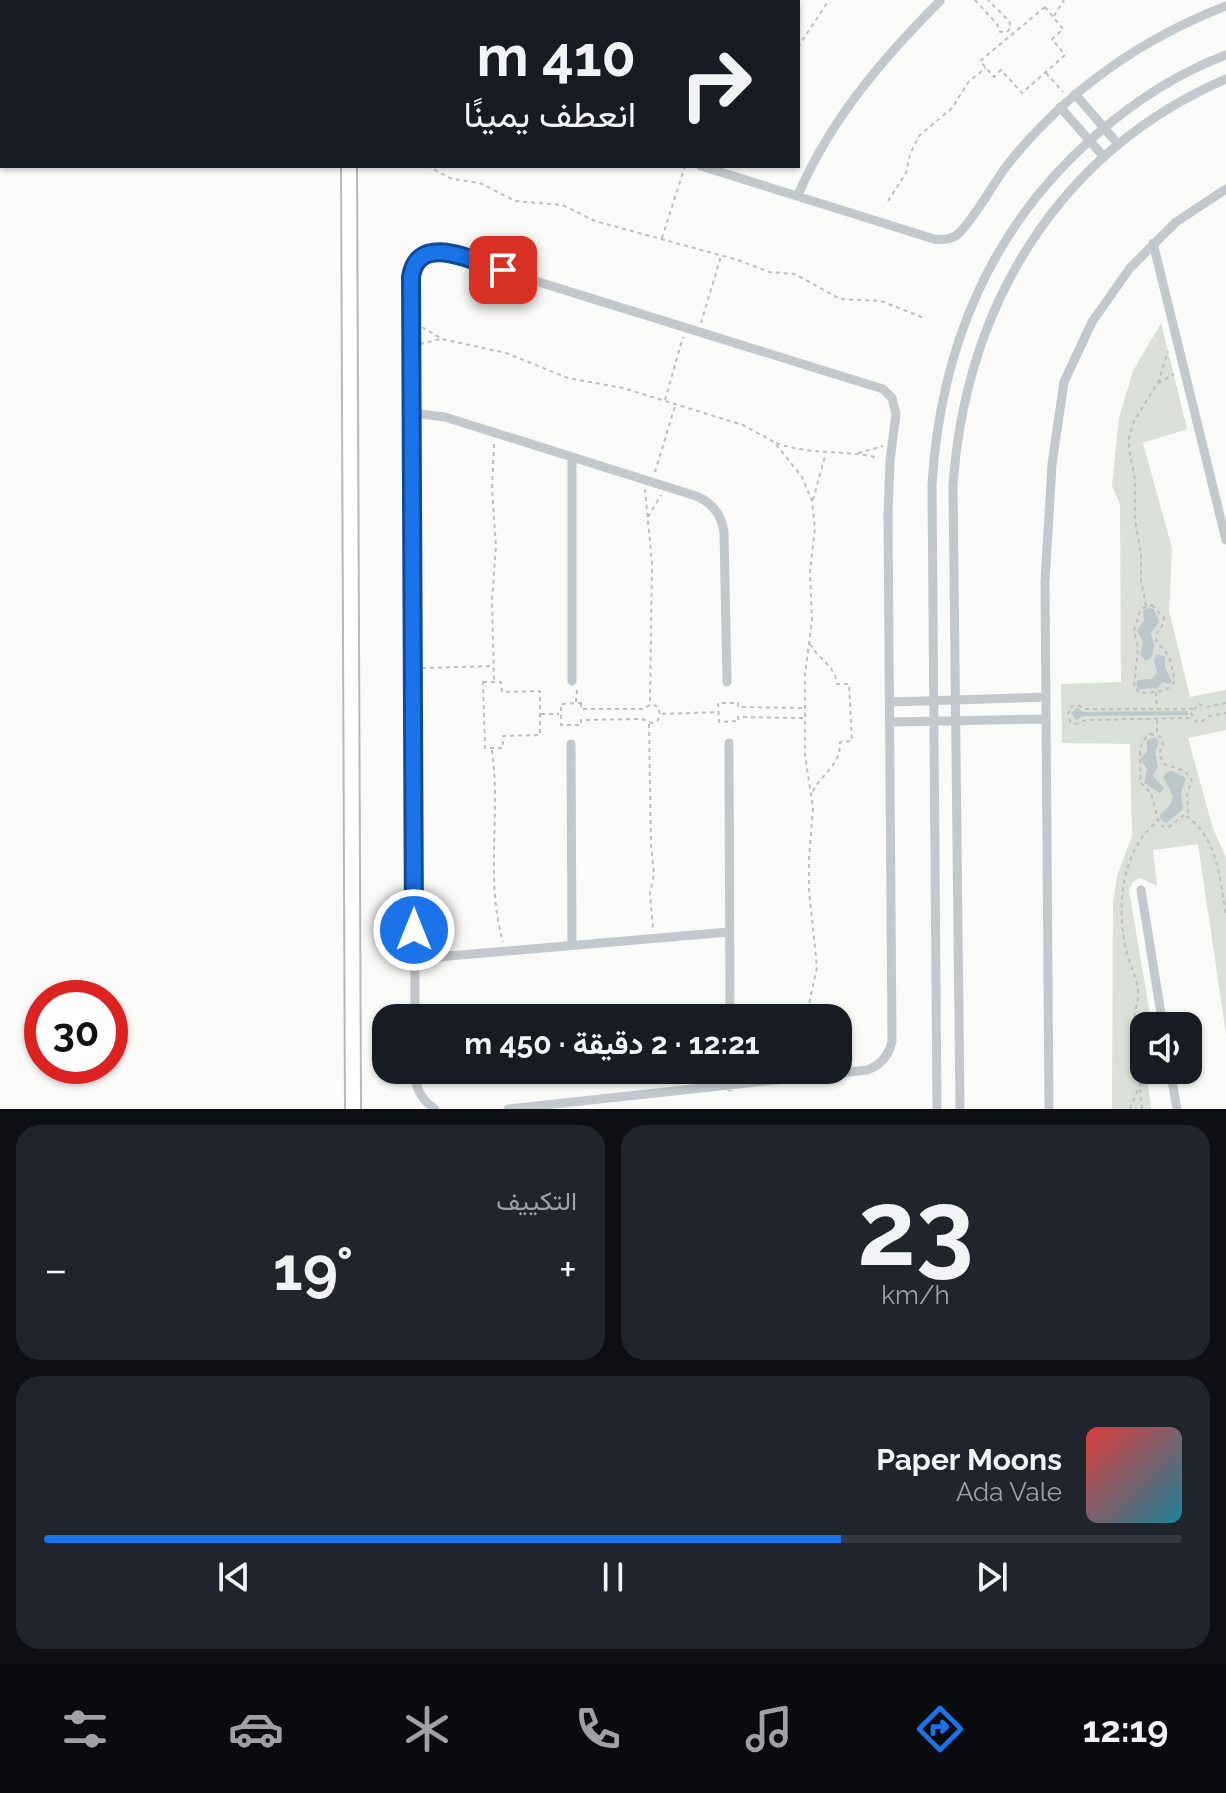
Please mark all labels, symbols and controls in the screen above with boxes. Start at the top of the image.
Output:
text: 410 m [476,23,636,89]
icon: right [664,32,768,136]
text: انعطف يمينًا [463,93,636,135]
pin [469,236,537,304]
icon: arrive [481,248,525,292]
position arrow [372,888,456,972]
speed limit sign: 30 [24,980,128,1084]
map controls [1130,1012,1202,1084]
button: sound [1130,1012,1202,1084]
text: 12:21 · 2 دقيقة · 450 m [464,1026,760,1061]
text: 23 [857,1167,974,1289]
text: التكييف [496,1186,577,1216]
text: 19° [273,1234,353,1304]
text: − [44,1244,68,1295]
text: + [559,1244,577,1295]
text: km/h [881,1280,950,1310]
text: Paper Moons [876,1442,1062,1477]
text: Ada Vale [956,1477,1062,1507]
icon: previous [212,1555,256,1599]
icon: pause [591,1555,635,1599]
icon: next [970,1555,1014,1599]
icon: filters [57,1701,113,1757]
icon: car [228,1701,284,1757]
icon: climate [399,1701,455,1757]
icon: phone [570,1701,626,1757]
icon: music [741,1701,797,1757]
icon: directions [912,1701,968,1757]
text: 12:19 [1083,1708,1169,1750]

